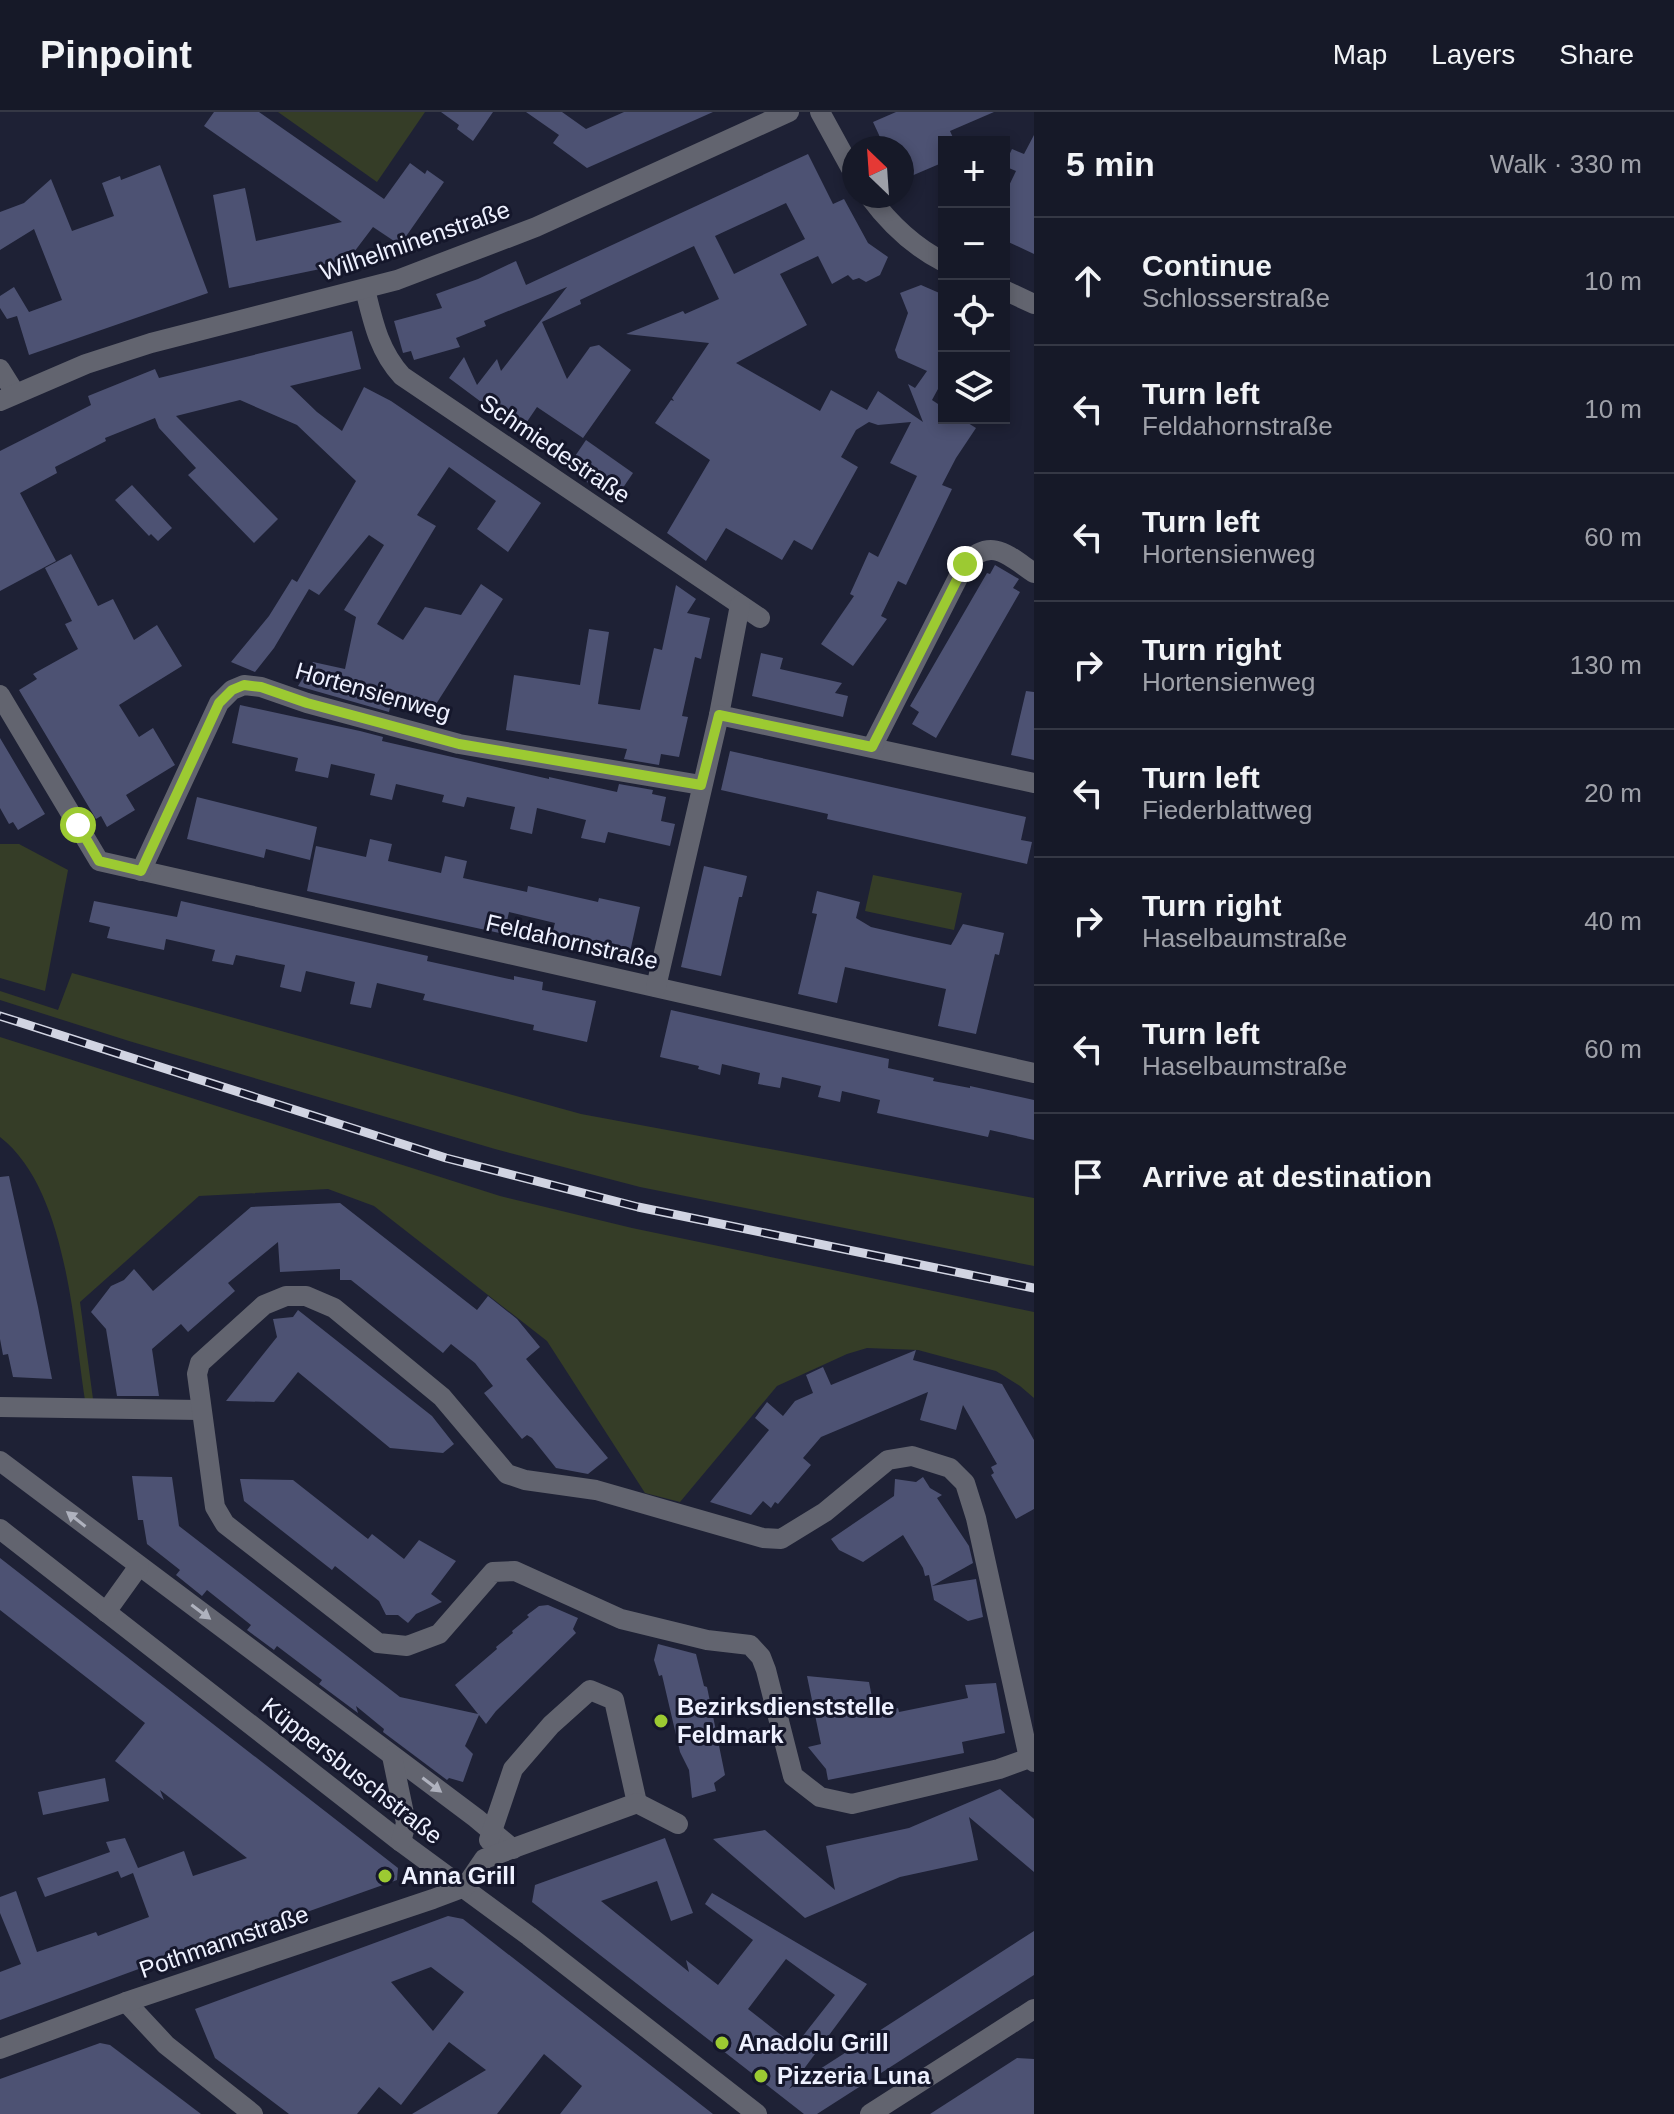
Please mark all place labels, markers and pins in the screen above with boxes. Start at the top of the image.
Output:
place label: Bezirksdienststelle Feldmark [677,1693,894,1748]
marker: Bezirksdienststelle Feldmark [652,1712,670,1730]
place label: Anna Grill [401,1862,516,1889]
marker: Anna Grill [376,1867,394,1885]
place label: Anadolu Grill [738,2029,889,2056]
marker: Anadolu Grill [713,2034,731,2052]
place label: Pizzeria Luna [777,2062,931,2089]
marker: Pizzeria Luna [752,2067,770,2085]

